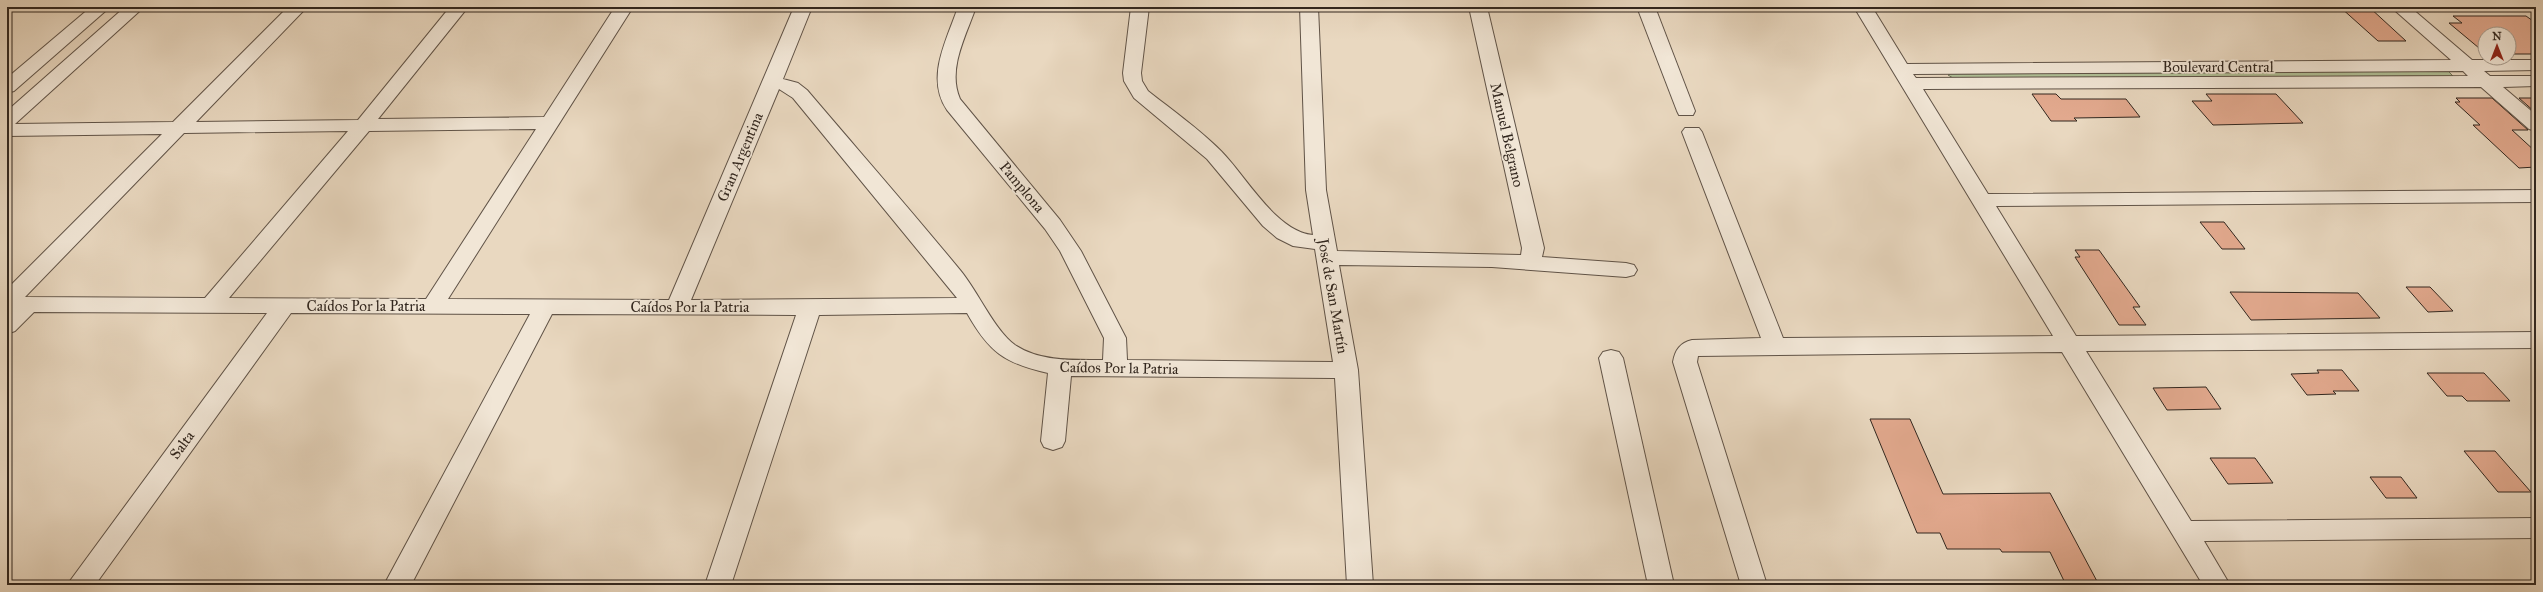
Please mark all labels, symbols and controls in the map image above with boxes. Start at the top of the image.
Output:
north arrow [2477,26,2517,66]
text: N [2492,30,2502,43]
street label: Boulevard Central [2162,58,2275,76]
street label: Manuel Belgrano [1486,81,1528,189]
street label: Gran Argentina [713,109,767,204]
street label: Pamplona [996,158,1049,217]
street label: José de San Martín [1313,235,1352,355]
street label: Caídos Por la Patria [307,297,426,315]
street label: Caídos Por la Patria [631,298,750,316]
street label: Caídos Por la Patria [1059,358,1179,378]
street label: Salta [166,427,199,463]

